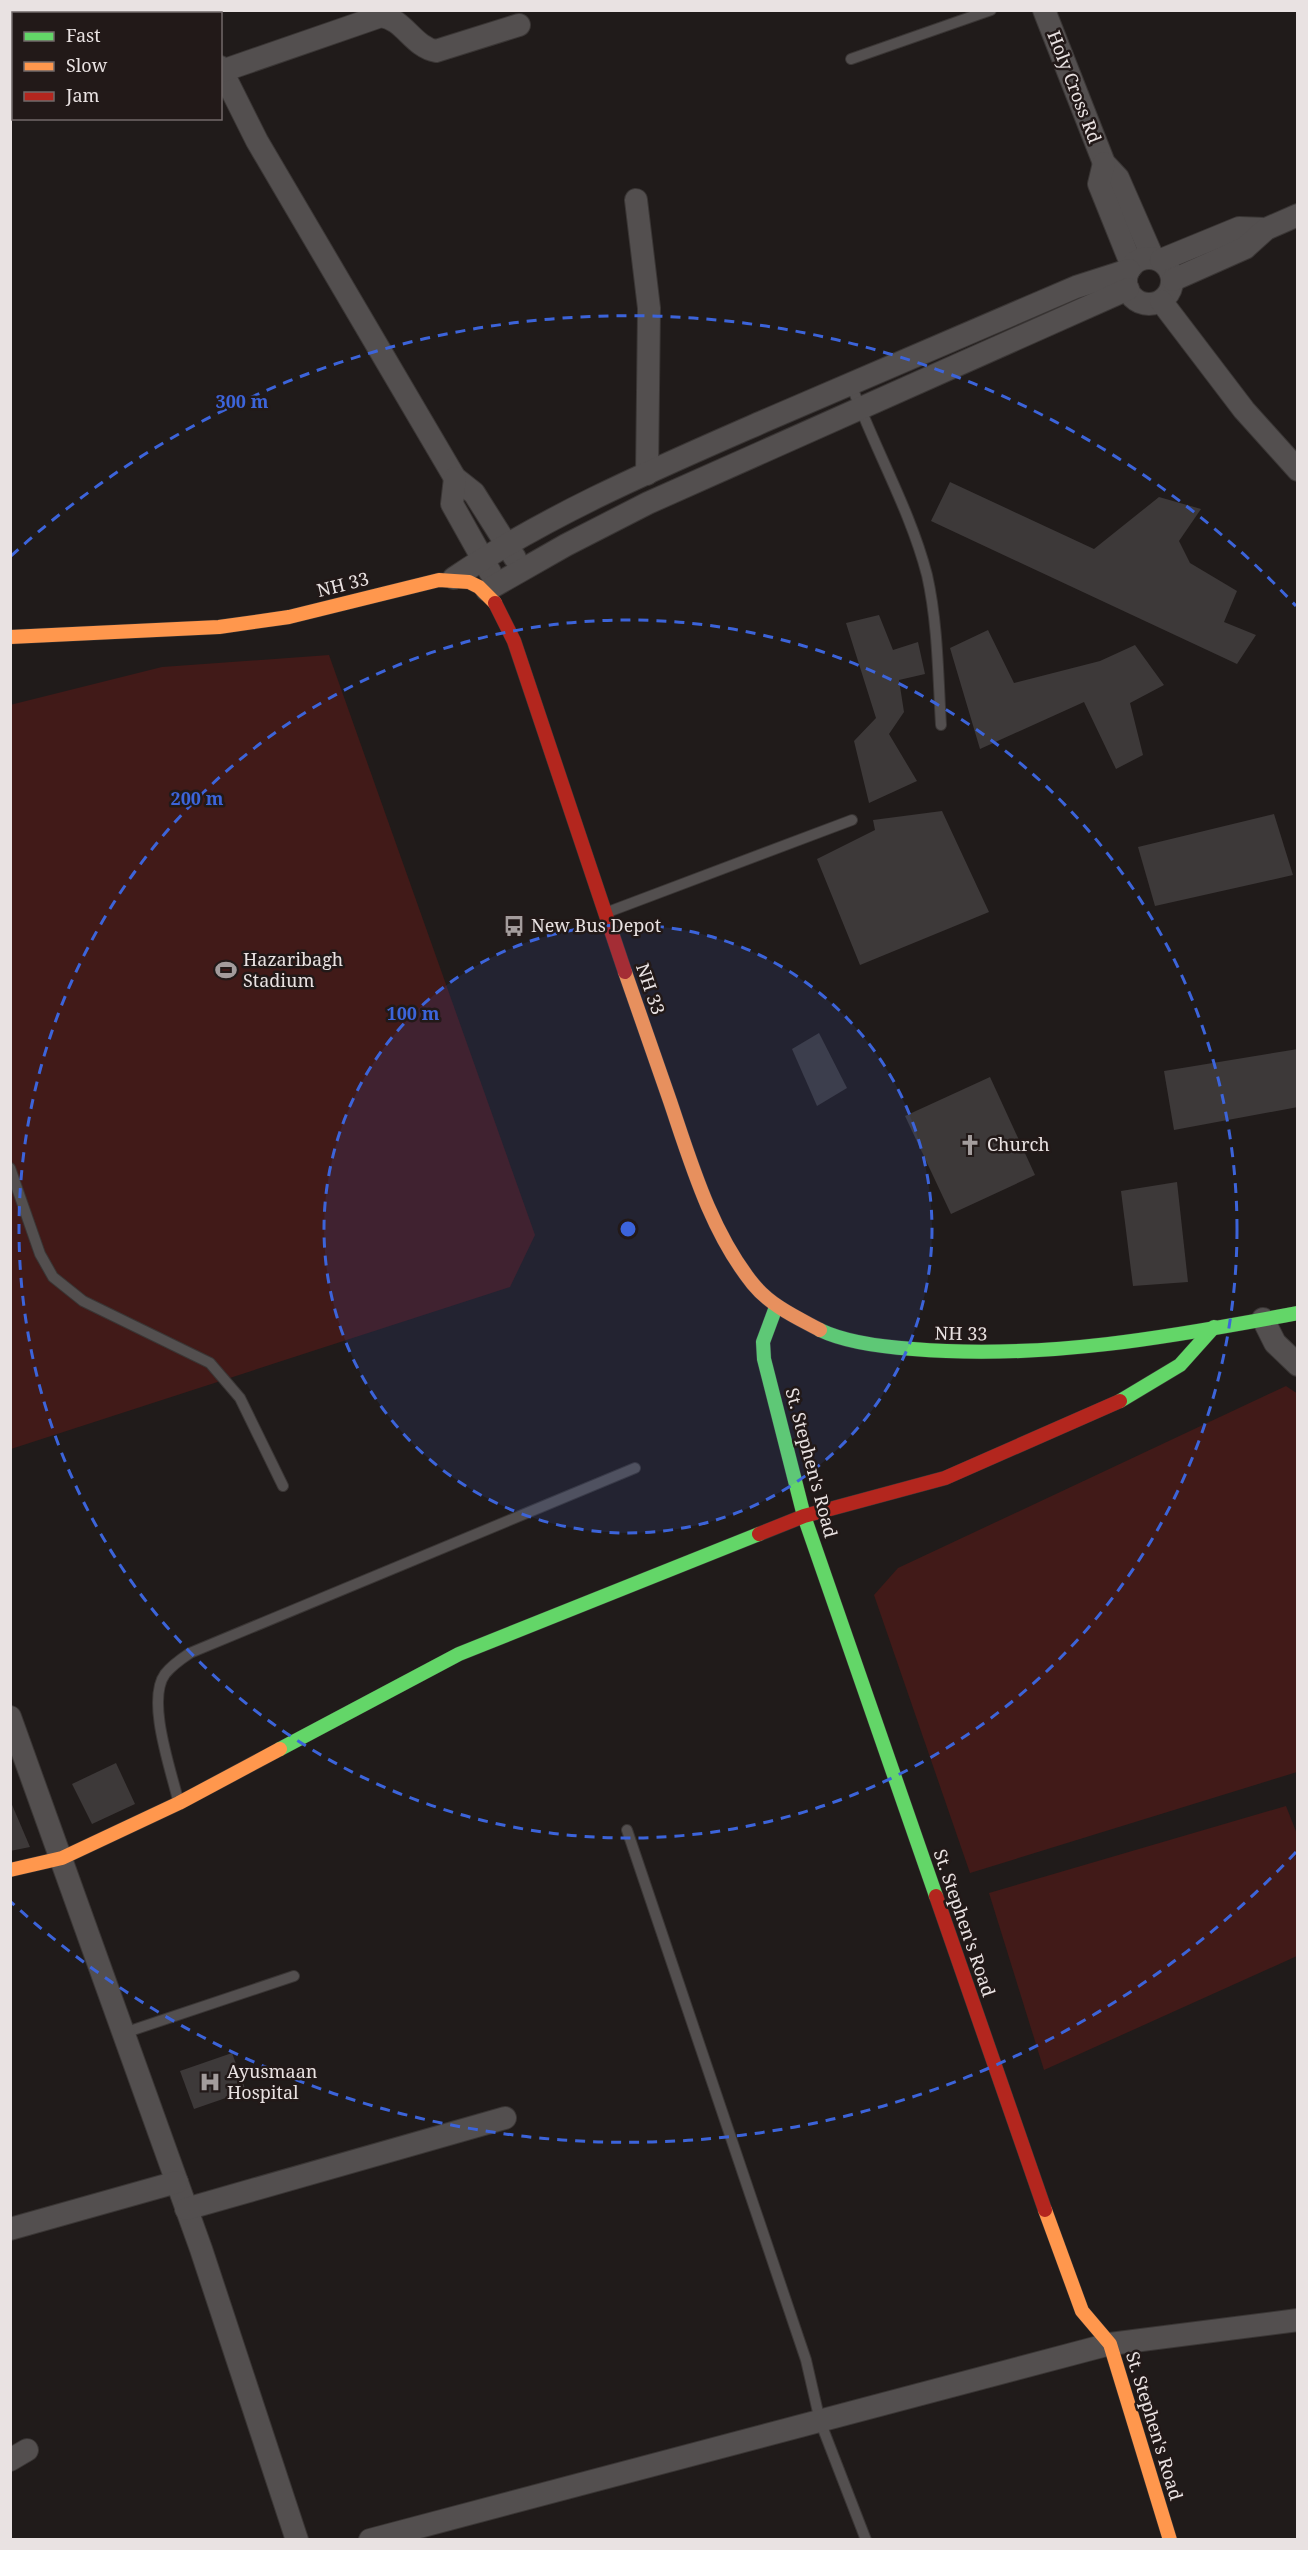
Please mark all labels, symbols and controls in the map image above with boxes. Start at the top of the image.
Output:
legend [12,12,222,120]
text: Fast [66,23,101,47]
street label: Holy Cross Rd [1042,27,1107,146]
text: Slow [66,53,108,77]
text: Jam [65,83,100,107]
text: 300 m [216,389,269,413]
street label: NH 33 [314,566,371,602]
text: 200 m [171,786,224,810]
place label: New Bus Depot [531,913,661,937]
bus stop icon: New Bus Depot [502,914,526,938]
place label: Hazaribagh Stadium [243,947,343,992]
sports icon: Hazaribagh Stadium [214,958,238,982]
street label: NH 33 [631,960,671,1018]
text: 100 m [387,1001,440,1025]
place label: Church [987,1132,1050,1156]
church icon: Church [958,1133,982,1157]
centre of rings [618,1219,638,1239]
street label: NH 33 [934,1321,988,1345]
street label: St. Stephen's Road [780,1385,844,1540]
street label: St. Stephen's Road [928,1846,1001,1999]
place label: Ayusmaan Hospital [227,2059,318,2104]
hospital icon: Ayusmaan Hospital [198,2070,222,2094]
street label: St. Stephen's Road [1121,2348,1189,2503]

